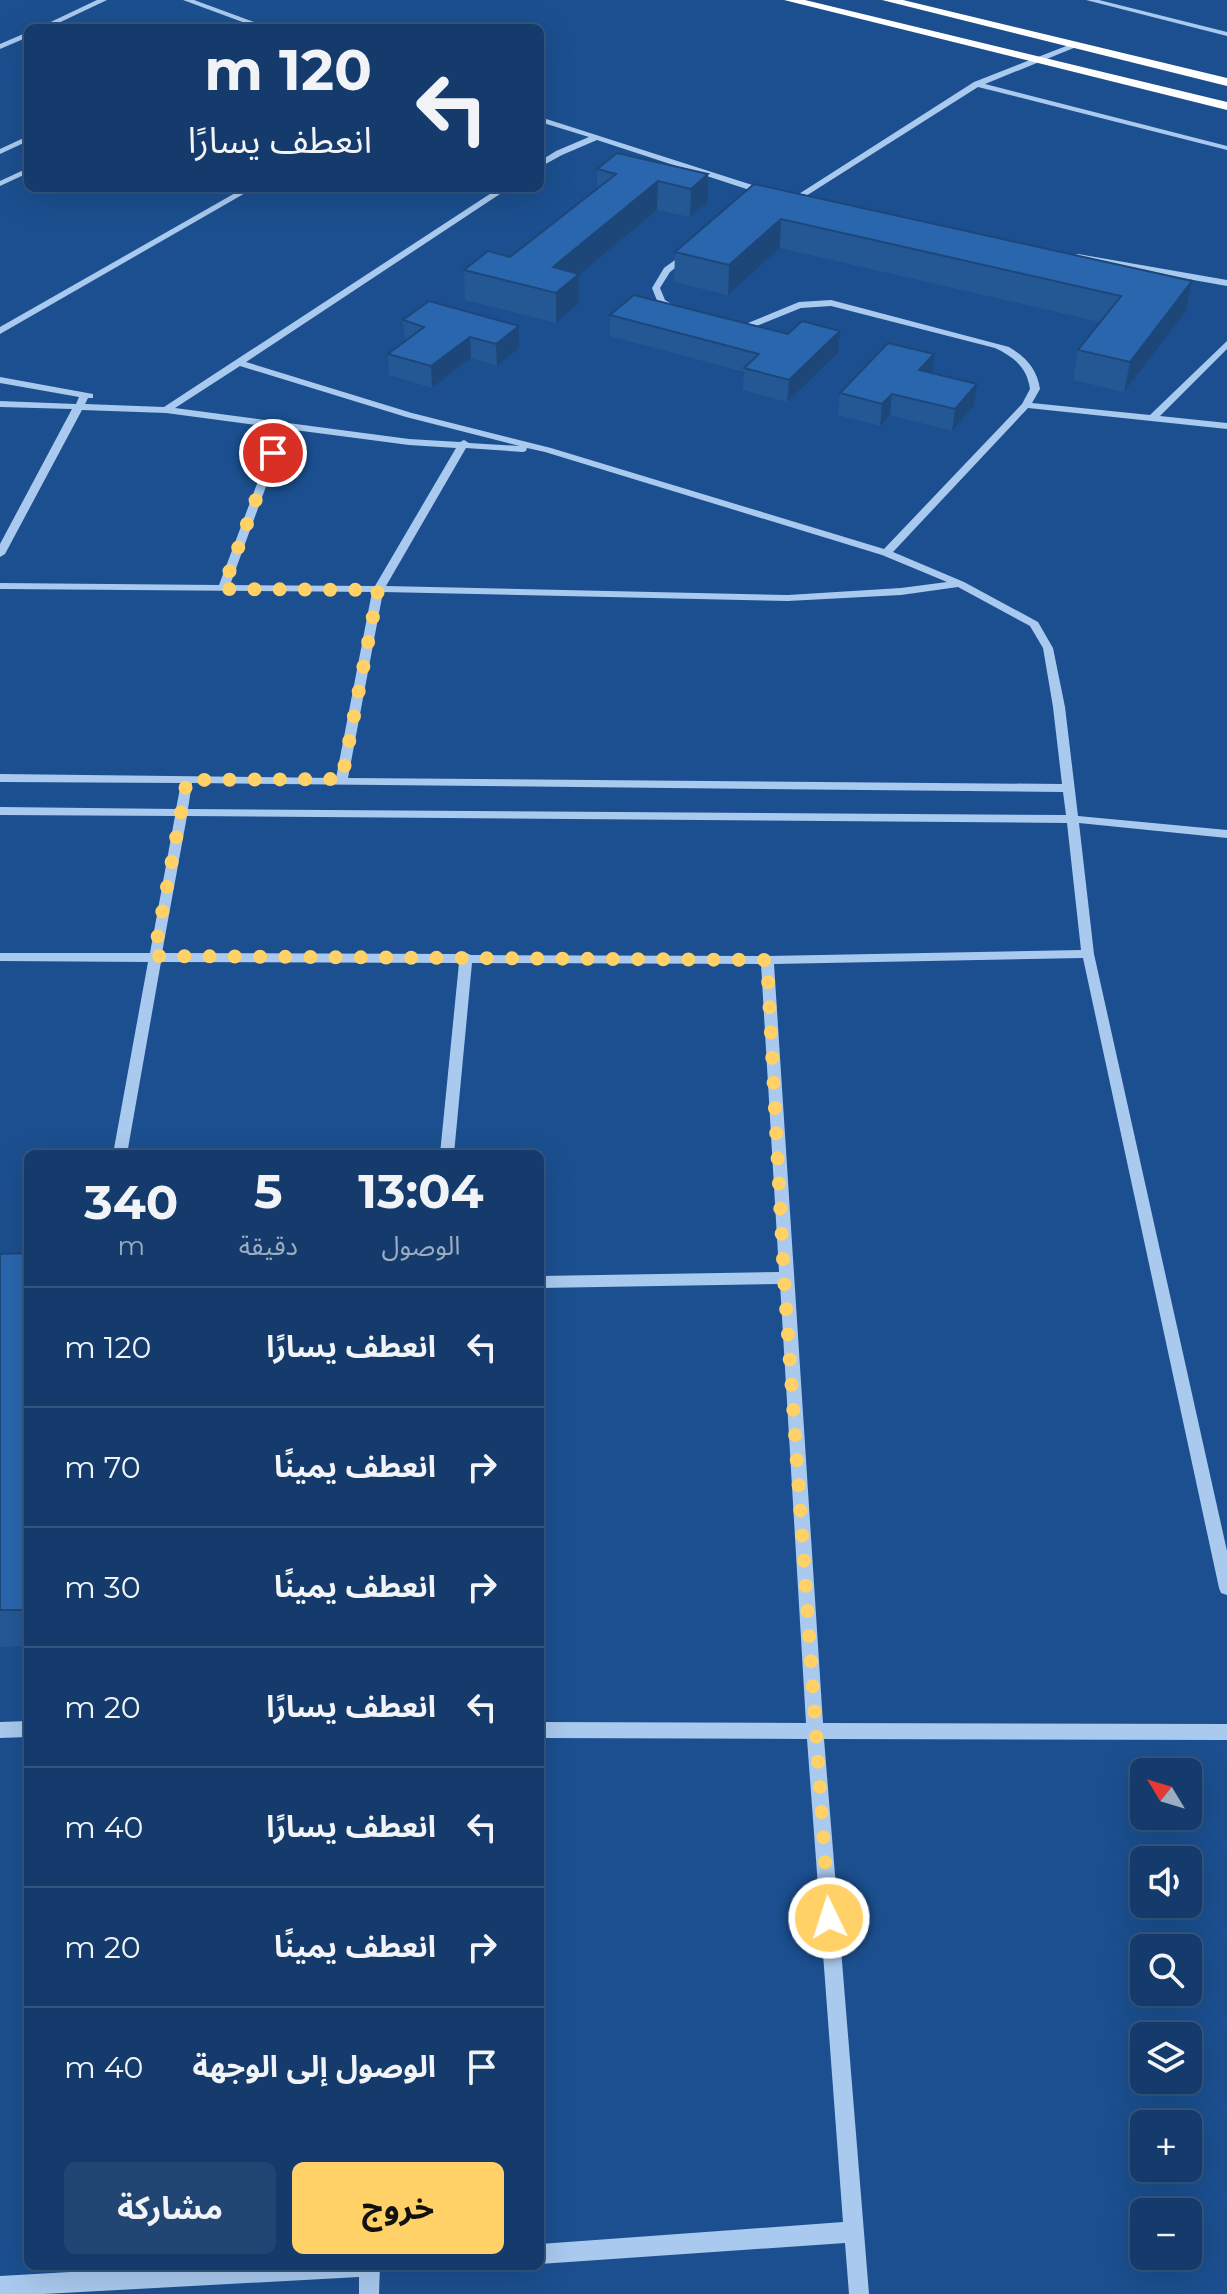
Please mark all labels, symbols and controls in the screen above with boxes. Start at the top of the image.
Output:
text: 120 m [204,36,372,104]
icon: left [400,56,504,160]
text: انعطف يسارًا [188,118,372,162]
pin [239,419,307,487]
icon: arrive [251,431,295,475]
text: 5 [254,1162,283,1220]
text: 13:04 [358,1162,484,1220]
text: 340 [84,1173,178,1231]
text: m [118,1230,145,1262]
text: دقيقة [239,1230,298,1262]
text: الوصول [381,1230,460,1262]
icon: left [460,1325,504,1369]
text: انعطف يسارًا [266,1328,436,1365]
text: 120 m [64,1329,151,1366]
icon: right [460,1445,504,1489]
text: انعطف يمينًا [274,1448,436,1485]
text: 70 m [64,1449,141,1486]
icon: right [460,1565,504,1609]
text: انعطف يمينًا [274,1568,436,1605]
text: 30 m [64,1569,141,1606]
icon: left [460,1685,504,1729]
text: انعطف يسارًا [266,1688,436,1725]
text: 20 m [64,1689,141,1726]
north arrow [1130,1758,1202,1830]
map controls [1130,1758,1202,2270]
icon: left [460,1805,504,1849]
text: انعطف يسارًا [266,1808,436,1845]
text: 40 m [64,1809,143,1846]
button: sound [1130,1846,1202,1918]
position arrow [787,1876,871,1960]
icon: right [460,1925,504,1969]
text: انعطف يمينًا [274,1928,436,1965]
text: 20 m [64,1929,141,1966]
button: search [1130,1934,1202,2006]
button: layers [1130,2022,1202,2094]
icon: arrive [460,2045,504,2089]
text: الوصول إلى الوجهة [192,2048,436,2085]
text: 40 m [64,2049,143,2086]
button: + [1130,2110,1202,2182]
button: مشاركة [64,2162,276,2254]
button: خروج [292,2162,504,2254]
button: − [1130,2198,1202,2270]

